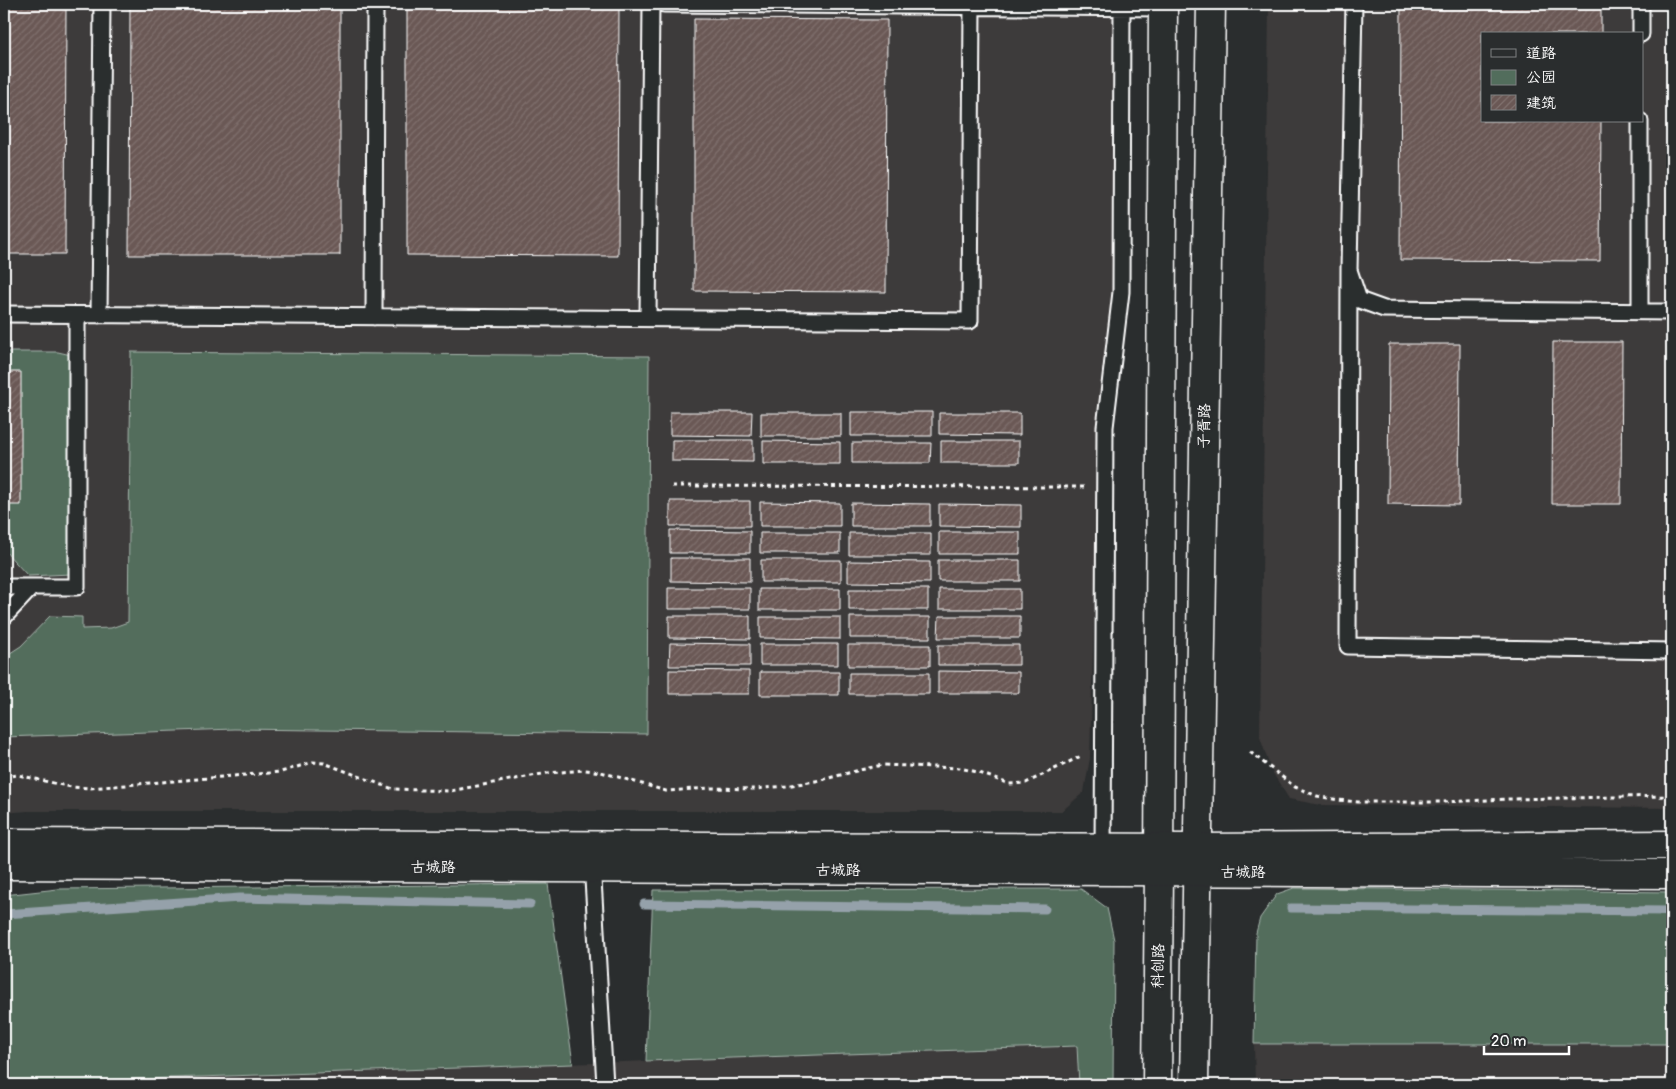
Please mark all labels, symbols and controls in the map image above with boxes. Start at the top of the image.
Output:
legend [1481,32,1644,122]
text: 道路 [1526,44,1556,63]
text: 公园 [1526,68,1556,87]
text: 建筑 [1526,94,1556,113]
street label: 子胥路 [1195,403,1214,449]
street label: 古城路 [410,858,456,877]
street label: 古城路 [815,861,861,880]
street label: 古城路 [1220,863,1266,882]
street label: 科创路 [1149,943,1168,989]
scale bar [1484,1024,1568,1056]
text: 20 m [1491,1032,1526,1051]

